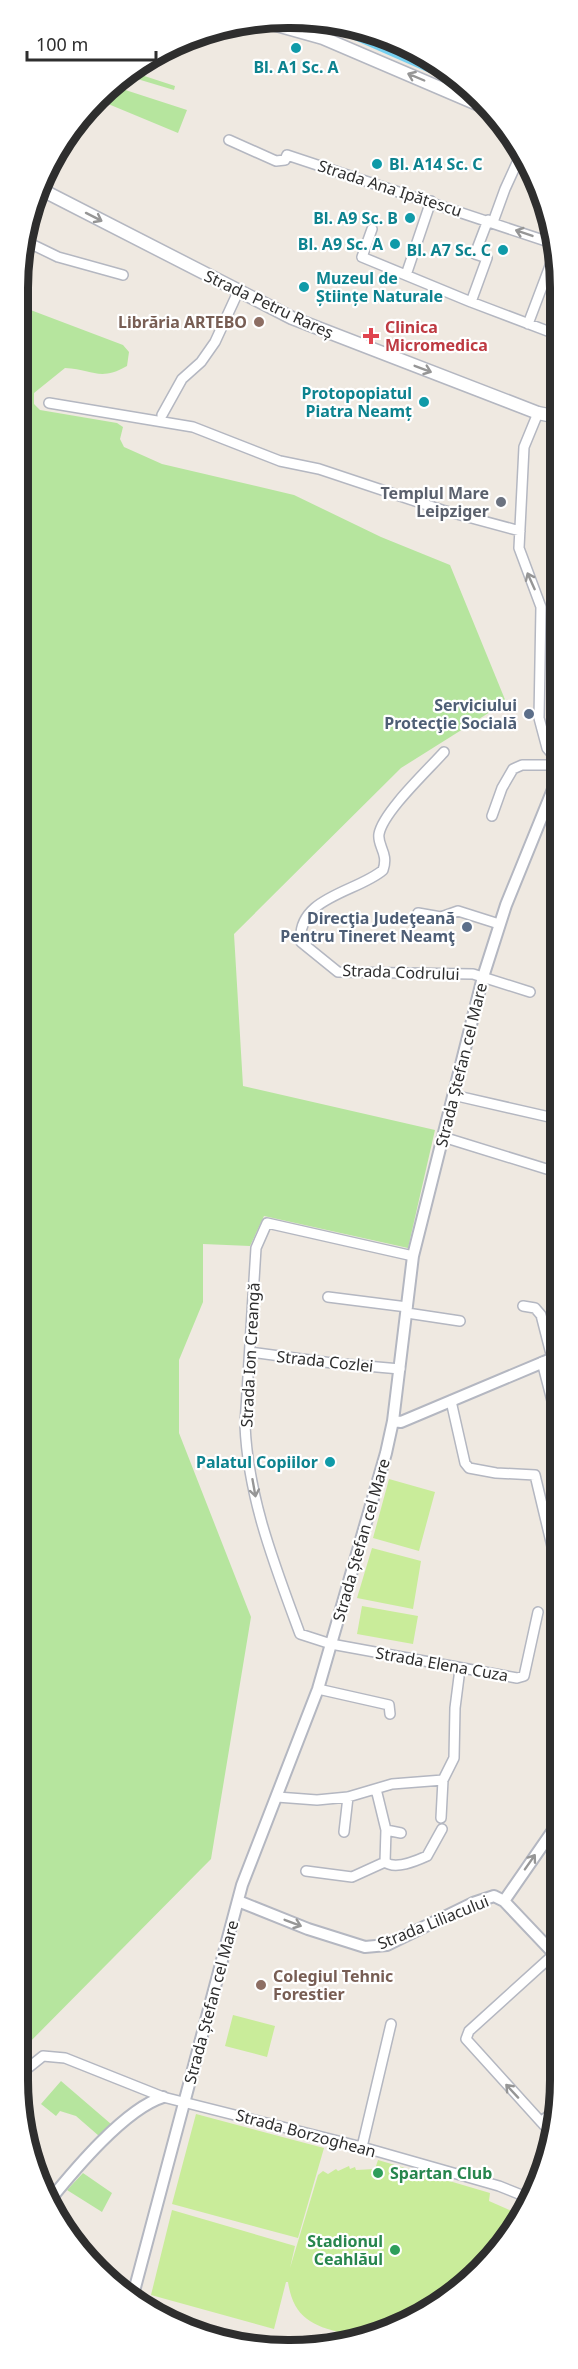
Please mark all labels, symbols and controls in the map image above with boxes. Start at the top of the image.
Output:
scale bar [27,24,156,62]
text: 100 m [36,32,88,56]
marker: Bl. A1 Sc. A [289,41,303,55]
place label: Bl. A1 Sc. A [253,56,340,78]
one-way arrow [407,71,425,82]
place label: Bl. A14 Sc. C [389,153,483,175]
street label: Strada Ana Ipătescu [315,154,465,222]
marker: Bl. A14 Sc. C [370,157,384,171]
place label: Bl. A9 Sc. B [313,207,398,229]
marker: Bl. A9 Sc. B [403,211,417,225]
one-way arrow [84,212,102,223]
one-way arrow [515,227,534,238]
place label: Bl. A9 Sc. A [298,233,384,255]
marker: Bl. A9 Sc. A [388,237,402,251]
place label: Bl. A7 Sc. C [407,239,491,261]
marker: Bl. A7 Sc. C [496,243,510,257]
street label: Strada Petru Rareș [201,264,337,344]
place label: Muzeul de Științe Naturale [316,267,443,307]
marker: Muzeul de Științe Naturale [297,280,311,294]
place label: Librăria ARTEBO [118,311,247,333]
marker: Librăria ARTEBO [252,315,266,329]
place label: Clinica Micromedica [385,316,488,356]
marker: Clinica Micromedica [362,327,380,345]
one-way arrow [413,364,432,375]
place label: Protopopiatul Piatra Neamț [302,382,412,422]
marker: Protopopiatul Piatra Neamț [417,395,431,409]
place label: Templul Mare Leipziger [380,482,489,522]
marker: Templul Mare Leipziger [494,495,508,509]
one-way arrow [525,572,536,591]
place label: Serviciului Protecţie Socială [384,694,517,734]
marker: Serviciului Protecţie Socială [522,707,536,721]
place label: Direcţia Judeţeană Pentru Tineret Neamţ [280,907,455,947]
marker: Direcţia Judeţeană Pentru Tineret Neamţ [460,920,474,934]
street label: Strada Codrului [342,959,460,985]
street label: Strada Ștefan cel Mare [430,980,492,1150]
street label: Strada Ion Creangă [235,1282,265,1428]
street label: Strada Cozlei [275,1345,375,1377]
place label: Palatul Copiilor [196,1451,318,1473]
marker: Palatul Copiilor [323,1455,337,1469]
street label: Strada Ștefan cel Mare [327,1456,395,1624]
one-way arrow [249,1478,260,1497]
street label: Strada Elena Cuza [374,1642,510,1686]
one-way arrow [524,1854,536,1870]
street label: Strada Liliacului [374,1890,492,1954]
street label: Strada Ștefan cel Mare [179,1918,243,2086]
one-way arrow [283,1918,302,1929]
place label: Colegiul Tehnic Forestier [273,1965,393,2005]
marker: Colegiul Tehnic Forestier [254,1978,268,1992]
one-way arrow [505,2083,519,2098]
street label: Strada Borzoghean [233,2104,379,2162]
place label: Spartan Club [390,2162,492,2184]
marker: Spartan Club [371,2166,385,2180]
place label: Stadionul Ceahlăul [307,2230,383,2270]
marker: Stadionul Ceahlăul [388,2243,402,2257]

